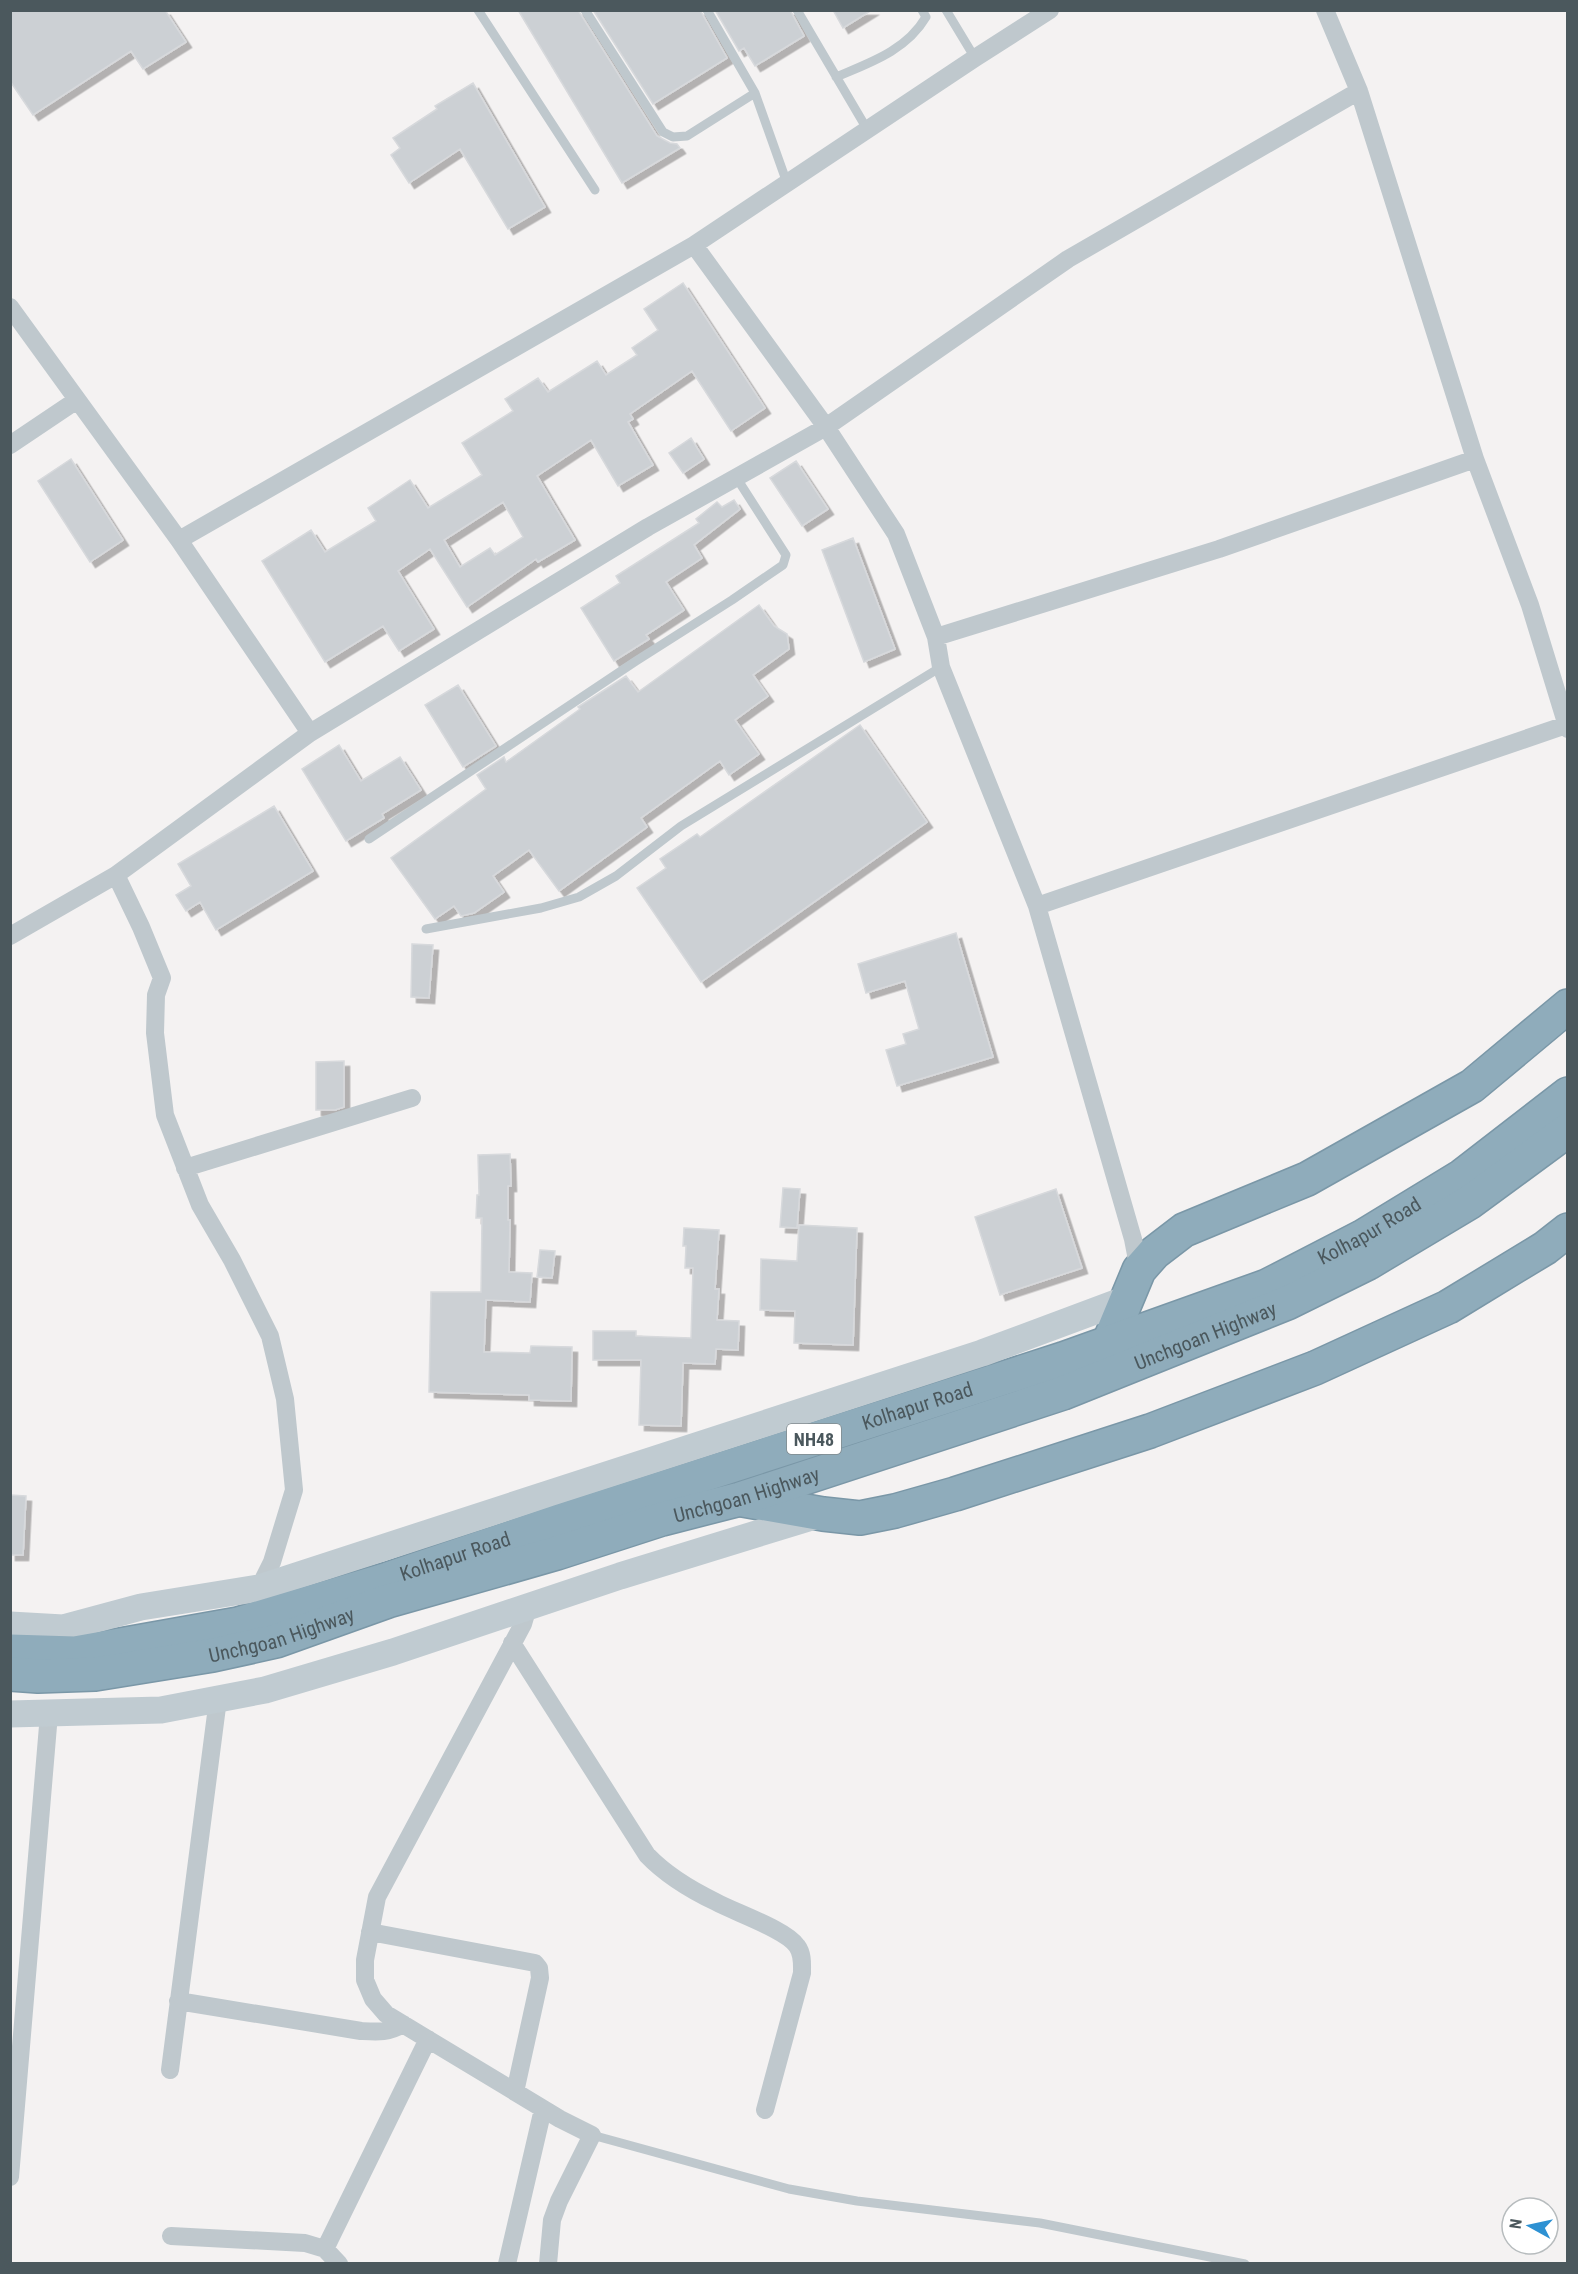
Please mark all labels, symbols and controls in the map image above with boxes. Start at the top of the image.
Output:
street label: Kolhapur Road [1314,1192,1425,1270]
street label: Unchgoan Highway [1131,1297,1280,1375]
street label: Kolhapur Road [859,1377,976,1435]
road number: NH48 [787,1424,841,1454]
street label: Unchgoan Highway [671,1462,822,1528]
street label: Kolhapur Road [397,1527,513,1586]
street label: Unchgoan Highway [206,1602,358,1668]
north arrow [1500,2196,1560,2256]
text: N [1506,2218,1526,2230]

